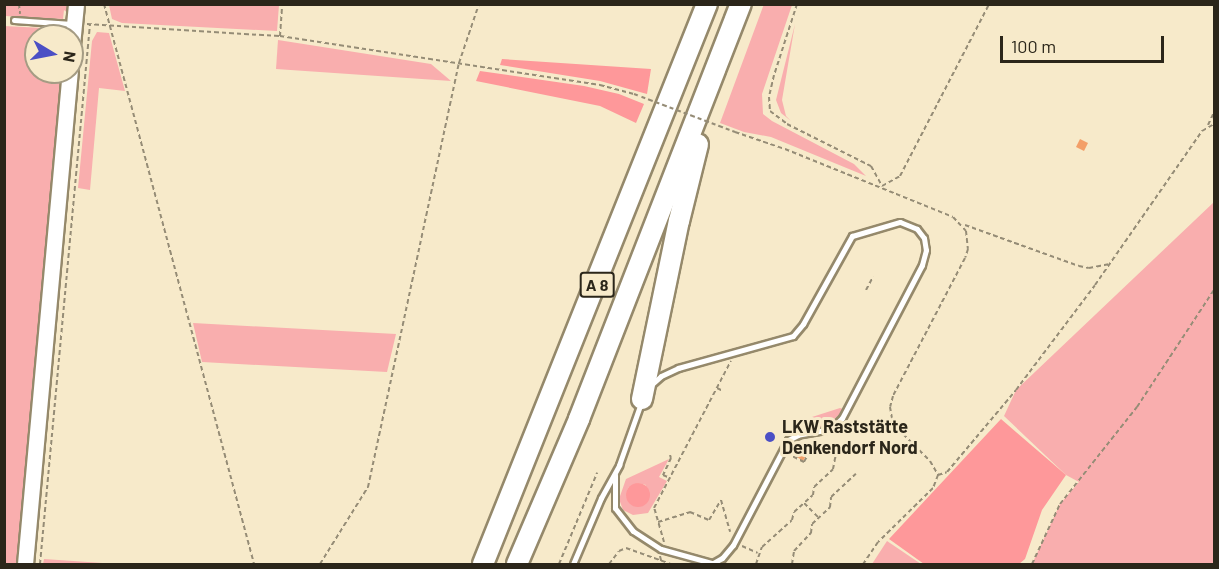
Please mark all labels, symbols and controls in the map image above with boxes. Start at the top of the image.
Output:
north arrow [24,24,84,84]
scale bar [1003,24,1166,62]
text: 100 m [1011,35,1056,57]
text: N [60,50,81,64]
road number: A 8 [579,272,615,298]
place label: LKW Raststätte Denkendorf Nord [782,416,918,458]
marker: LKW Raststätte Denkendorf Nord [763,430,777,444]

